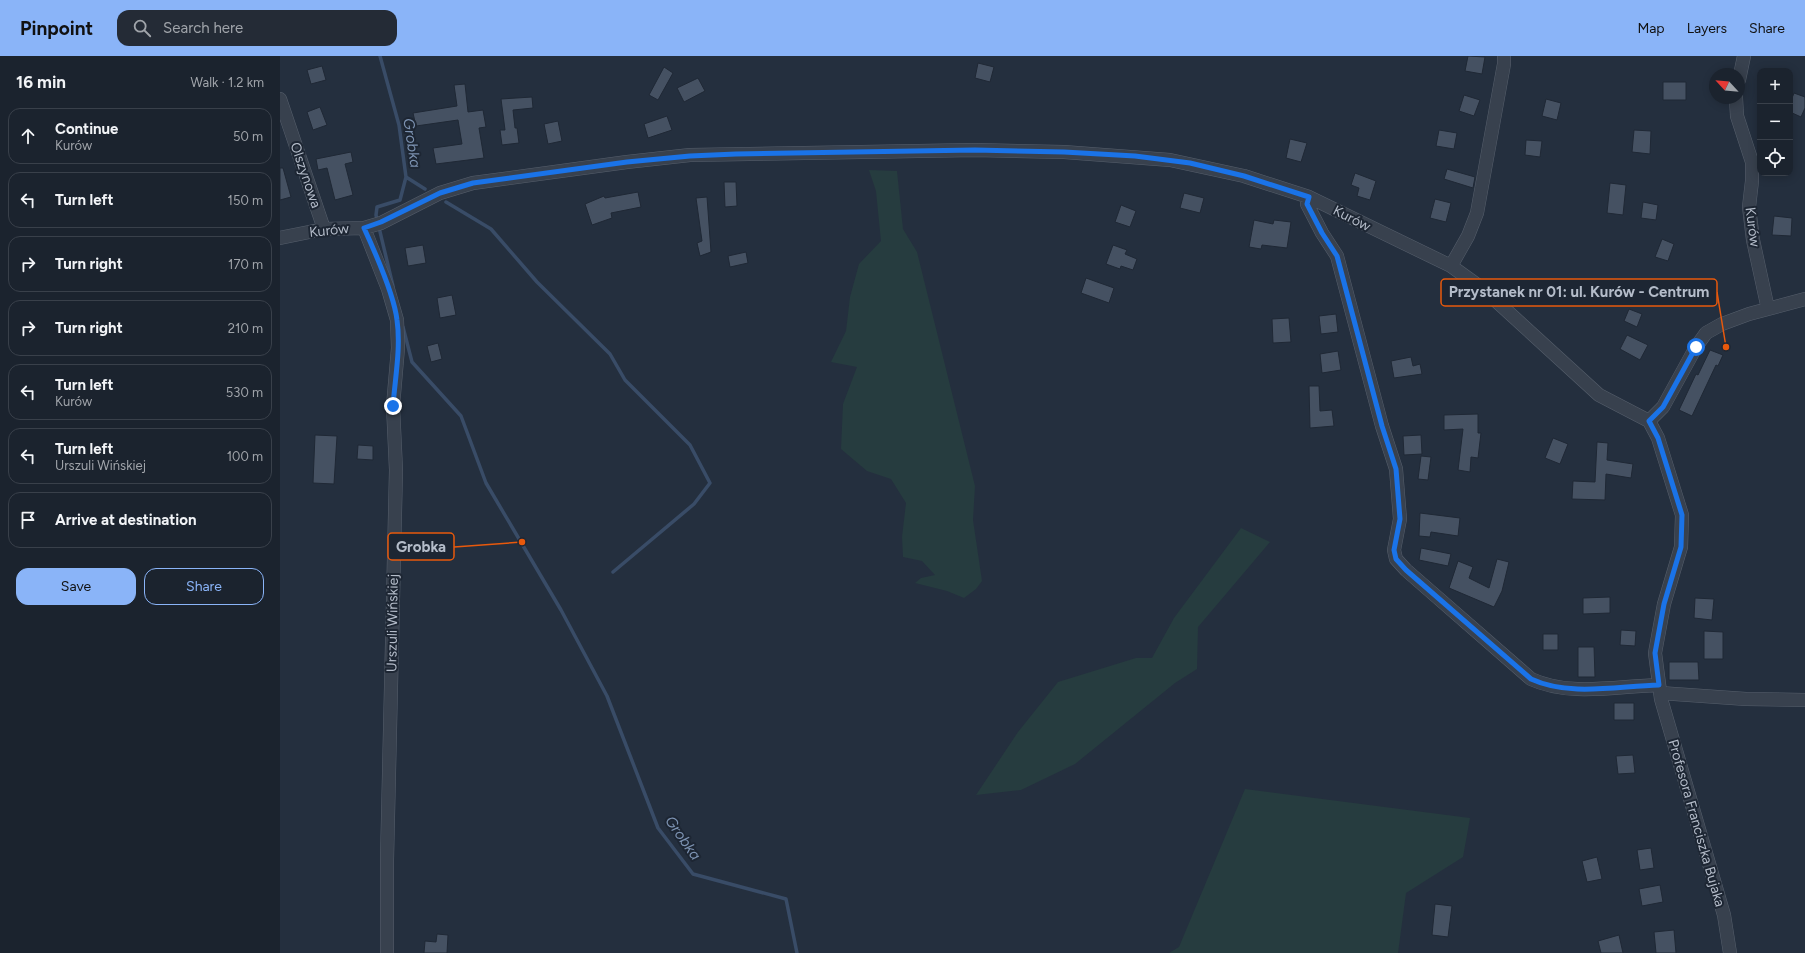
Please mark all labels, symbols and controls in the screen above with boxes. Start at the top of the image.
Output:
search box [117,10,397,46]
text: Pinpoint [20,17,93,40]
icon: search [131,17,153,39]
text: Search here [163,19,243,37]
text: Map [1637,20,1665,37]
text: Layers [1687,20,1727,37]
text: Share [1749,20,1785,37]
north arrow [1709,68,1745,104]
map controls [1757,68,1793,176]
button: + [1757,68,1793,104]
text: 16 min [16,72,66,92]
text: Walk · 1.2 km [191,75,264,90]
button: − [1757,104,1793,140]
water label: Grobka [399,117,425,169]
text: Continue [55,120,118,138]
icon: ahead [17,125,39,147]
text: 50 m [233,129,263,144]
text: Kurów [55,138,92,153]
street label: Olszynowa [286,140,325,210]
button: locate [1757,140,1793,176]
icon: left [17,189,39,211]
text: Turn left [55,191,113,209]
text: 150 m [228,193,263,208]
street label: Kurów [1330,202,1373,235]
street label: Kurów [1742,206,1763,248]
street label: Kurów [308,220,350,241]
icon: right [17,253,39,275]
text: Turn right [55,255,123,273]
text: 170 m [228,257,263,272]
callout: Przystanek nr 01: ul. Kurów - Centrum [1441,279,1717,306]
text: Przystanek nr 01: ul. Kurów - Centrum [1449,283,1709,301]
icon: right [17,317,39,339]
text: Turn right [55,319,123,337]
text: 210 m [228,321,263,336]
route start [1687,338,1705,356]
text: Turn left [55,376,113,394]
icon: left [17,381,39,403]
text: 530 m [226,385,263,400]
text: Kurów [55,394,92,409]
route end [384,397,402,415]
text: Turn left [55,440,113,458]
icon: left [17,445,39,467]
text: 100 m [227,449,263,464]
text: Urszuli Wińskiej [55,458,146,473]
icon: arrive [17,509,39,531]
text: Arrive at destination [55,511,196,529]
callout: Grobka [388,533,454,560]
text: Grobka [396,538,446,556]
button: Save [16,568,136,605]
button: Share [144,568,264,605]
street label: Urszuli Wińskiej [383,574,402,672]
street label: Profesora Franciszka Bujaka [1664,738,1729,909]
water label: Grobka [661,812,705,864]

